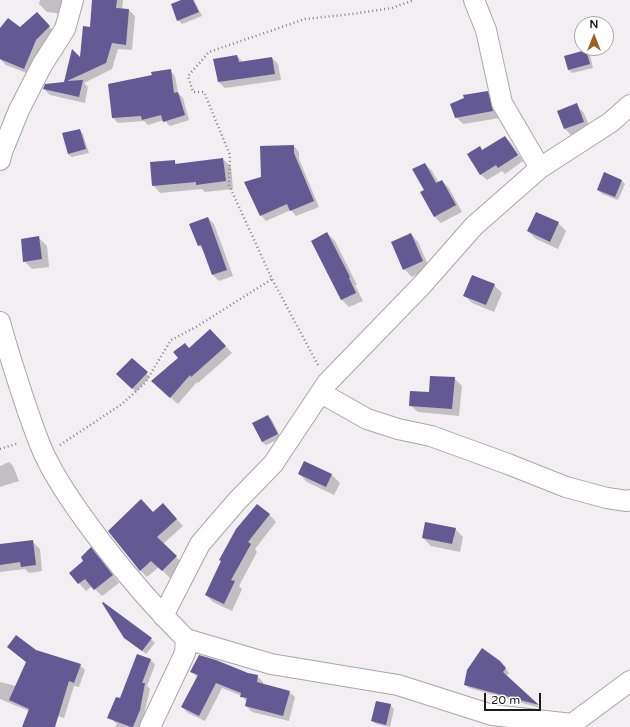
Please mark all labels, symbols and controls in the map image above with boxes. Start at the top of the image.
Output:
north arrow [574,16,614,56]
text: N [590,18,598,31]
scale bar [486,685,543,711]
text: 20 m [491,693,520,707]

